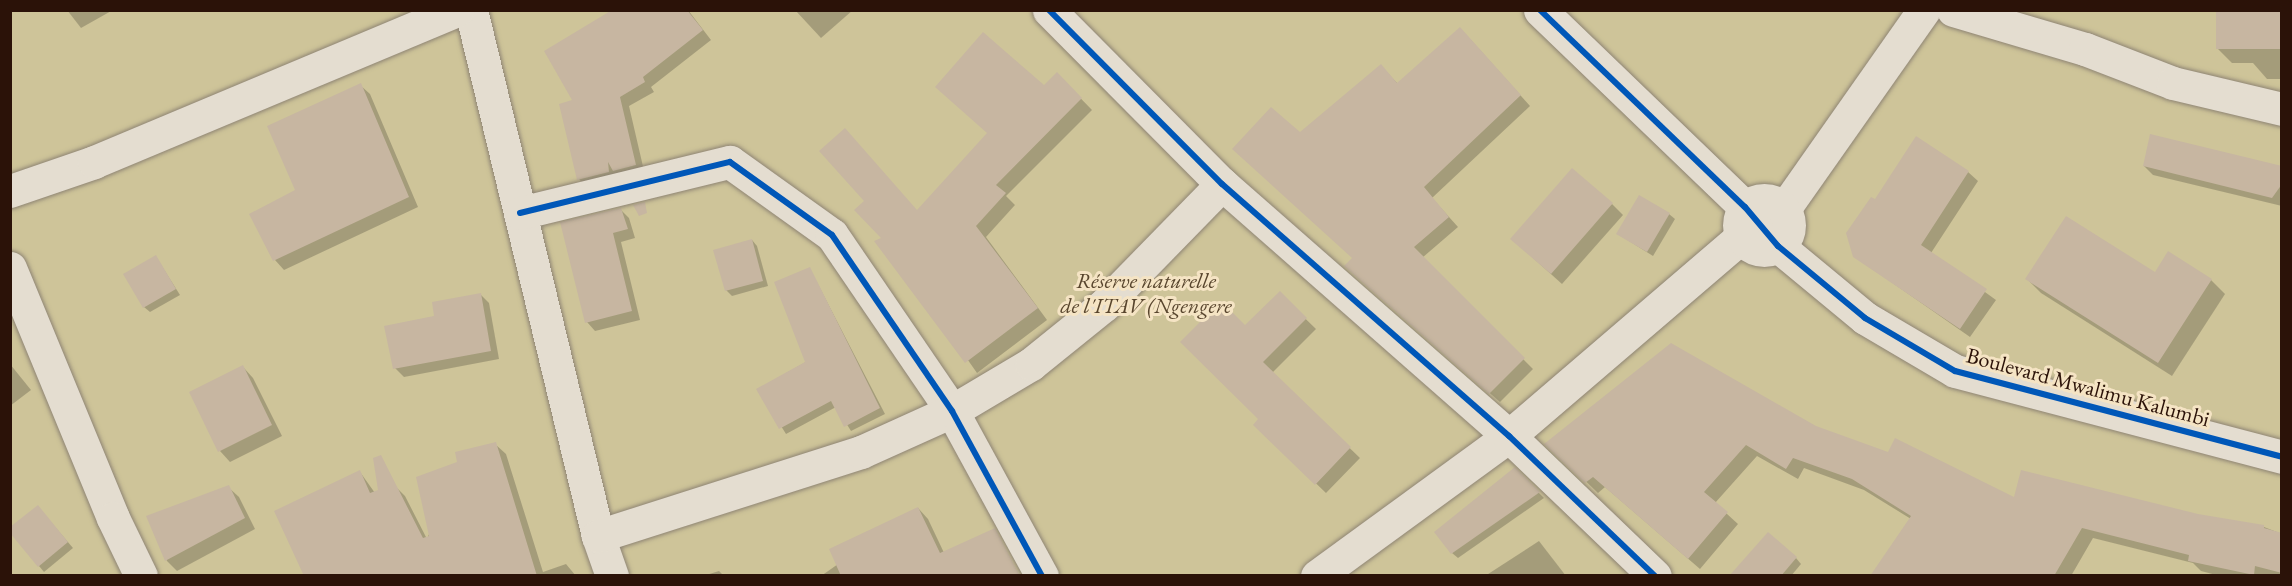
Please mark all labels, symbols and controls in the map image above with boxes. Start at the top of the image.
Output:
park label: Réserve naturelle de l'ITAV (Ngengere [1060,267,1232,318]
street label: Boulevard Mwalimu Kalumbi [1963,342,2213,432]

